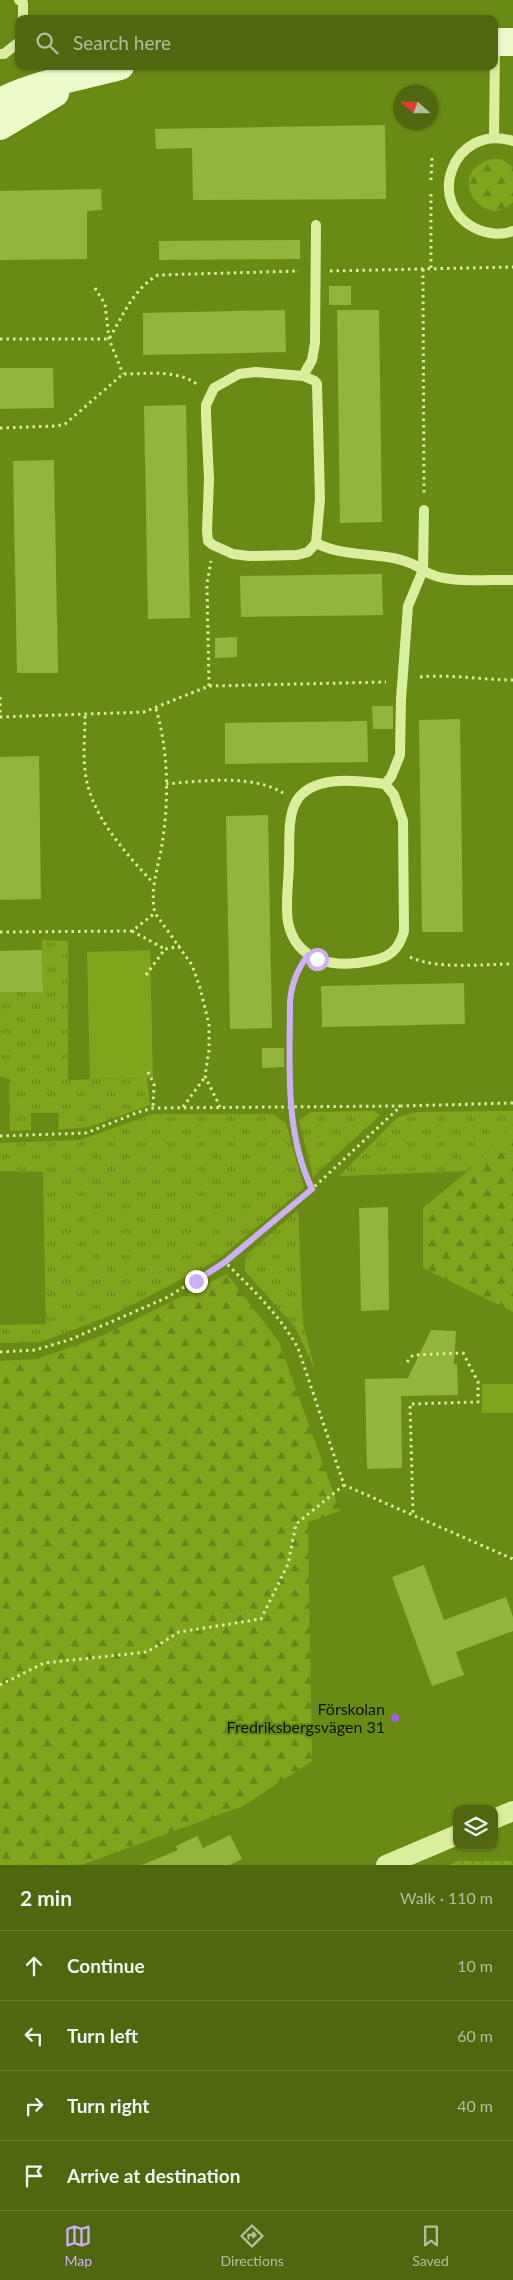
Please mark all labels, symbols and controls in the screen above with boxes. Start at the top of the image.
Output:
search box [15,15,498,70]
icon: search [33,29,61,57]
text: Search here [73,31,171,54]
north arrow [393,85,438,130]
route start [306,948,329,971]
route end [185,1270,208,1293]
place label: Förskolan Fredriksbergsvägen 31 [227,1699,385,1736]
marker: Förskolan Fredriksbergsvägen 31 [389,1712,401,1724]
map controls [453,1805,498,1850]
button: layers [453,1805,498,1850]
text: 2 min [20,1885,72,1910]
text: Walk · 110 m [400,1888,493,1907]
icon: ahead [20,1952,48,1980]
text: Continue [67,1954,145,1977]
text: 10 m [457,1956,493,1975]
icon: left [20,2022,48,2050]
text: Turn left [67,2024,138,2047]
text: 60 m [457,2026,493,2045]
icon: right [20,2092,48,2120]
text: Turn right [67,2094,149,2117]
text: 40 m [457,2096,493,2115]
icon: arrive [20,2162,48,2190]
text: Arrive at destination [67,2164,240,2187]
tab: Map [64,2222,92,2269]
tab: Directions [221,2222,284,2269]
tab: Saved [412,2222,449,2269]

